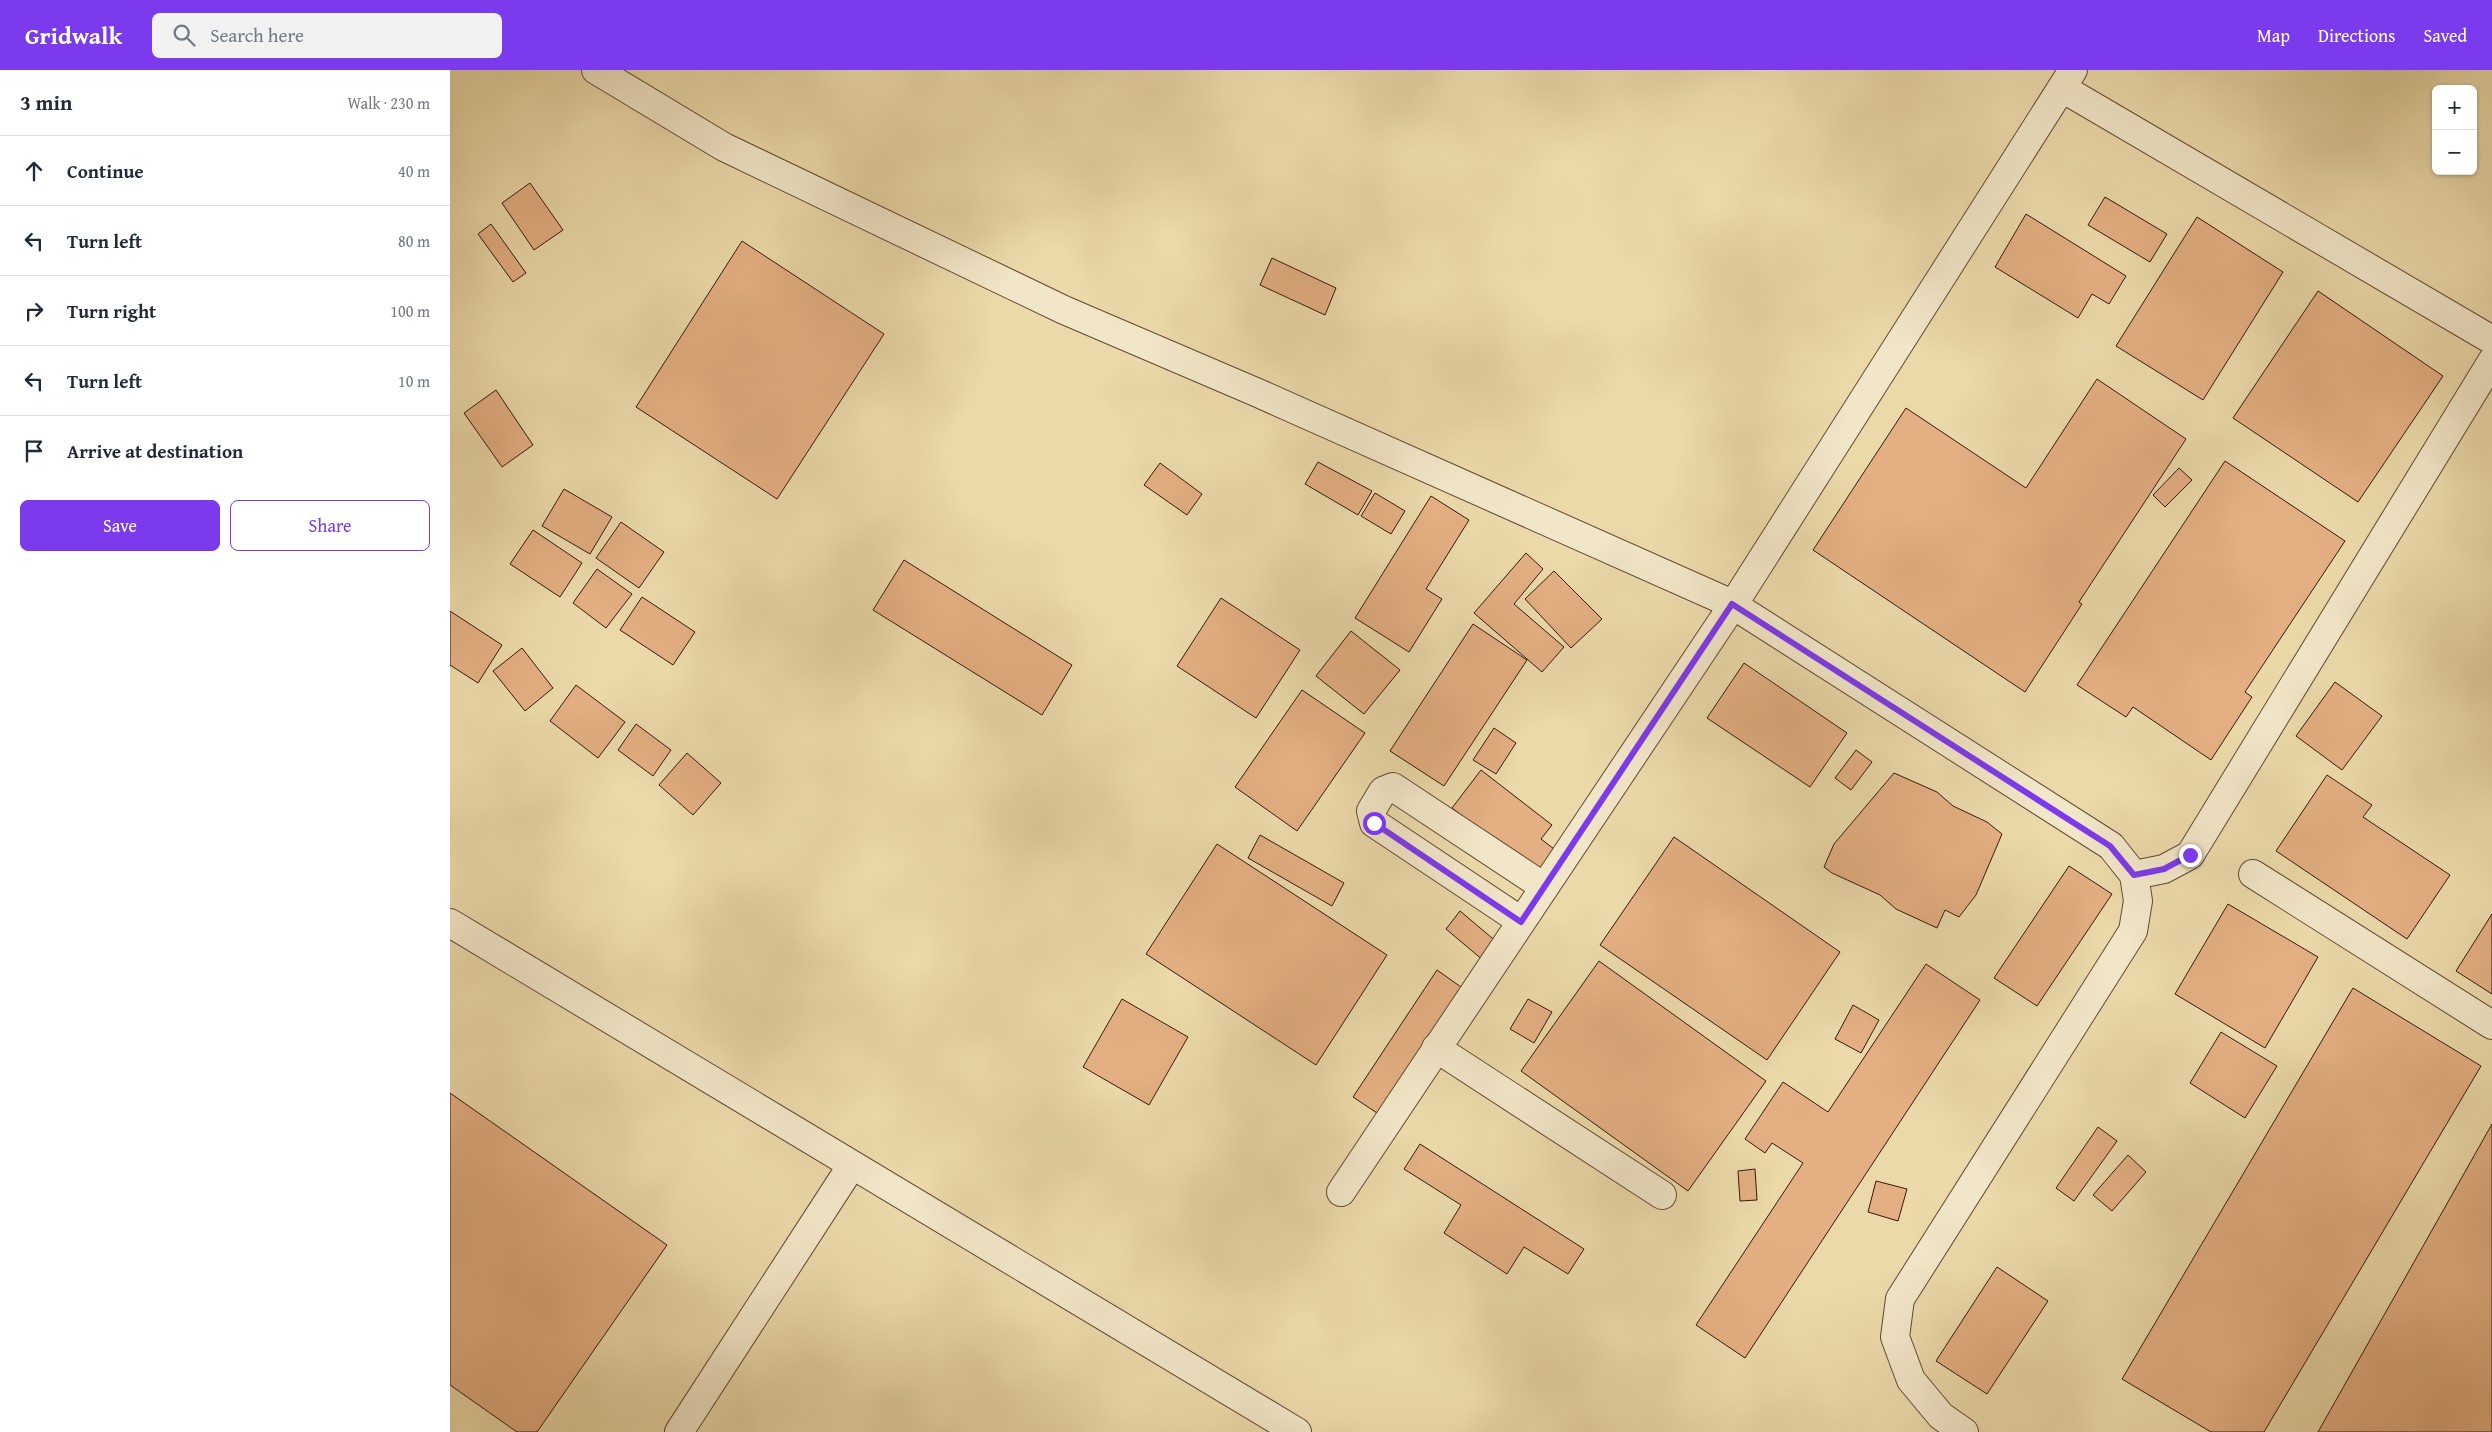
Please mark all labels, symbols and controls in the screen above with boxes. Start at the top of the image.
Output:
search box [152,13,502,58]
text: Gridwalk [25,18,122,53]
icon: search [170,21,198,49]
text: Search here [210,21,304,49]
text: Map [2257,22,2290,49]
text: Directions [2318,22,2395,49]
text: Saved [2423,22,2467,49]
map controls [2432,85,2477,175]
button: + [2432,85,2477,130]
text: 3 min [20,87,72,118]
text: Walk · 230 m [347,91,430,115]
button: − [2432,130,2477,175]
icon: ahead [20,157,48,185]
text: Continue [67,157,144,185]
text: 40 m [398,159,430,183]
icon: left [20,227,48,255]
text: Turn left [67,227,142,255]
text: 80 m [398,229,430,253]
icon: right [20,297,48,325]
text: Turn right [67,297,156,325]
text: 100 m [390,299,430,323]
icon: left [20,367,48,395]
text: Turn left [67,367,142,395]
text: 10 m [398,369,430,393]
icon: arrive [20,437,48,465]
text: Arrive at destination [67,437,243,465]
button: Save [20,500,220,551]
button: Share [230,500,430,551]
route start [1363,812,1386,835]
route end [2179,844,2202,867]

